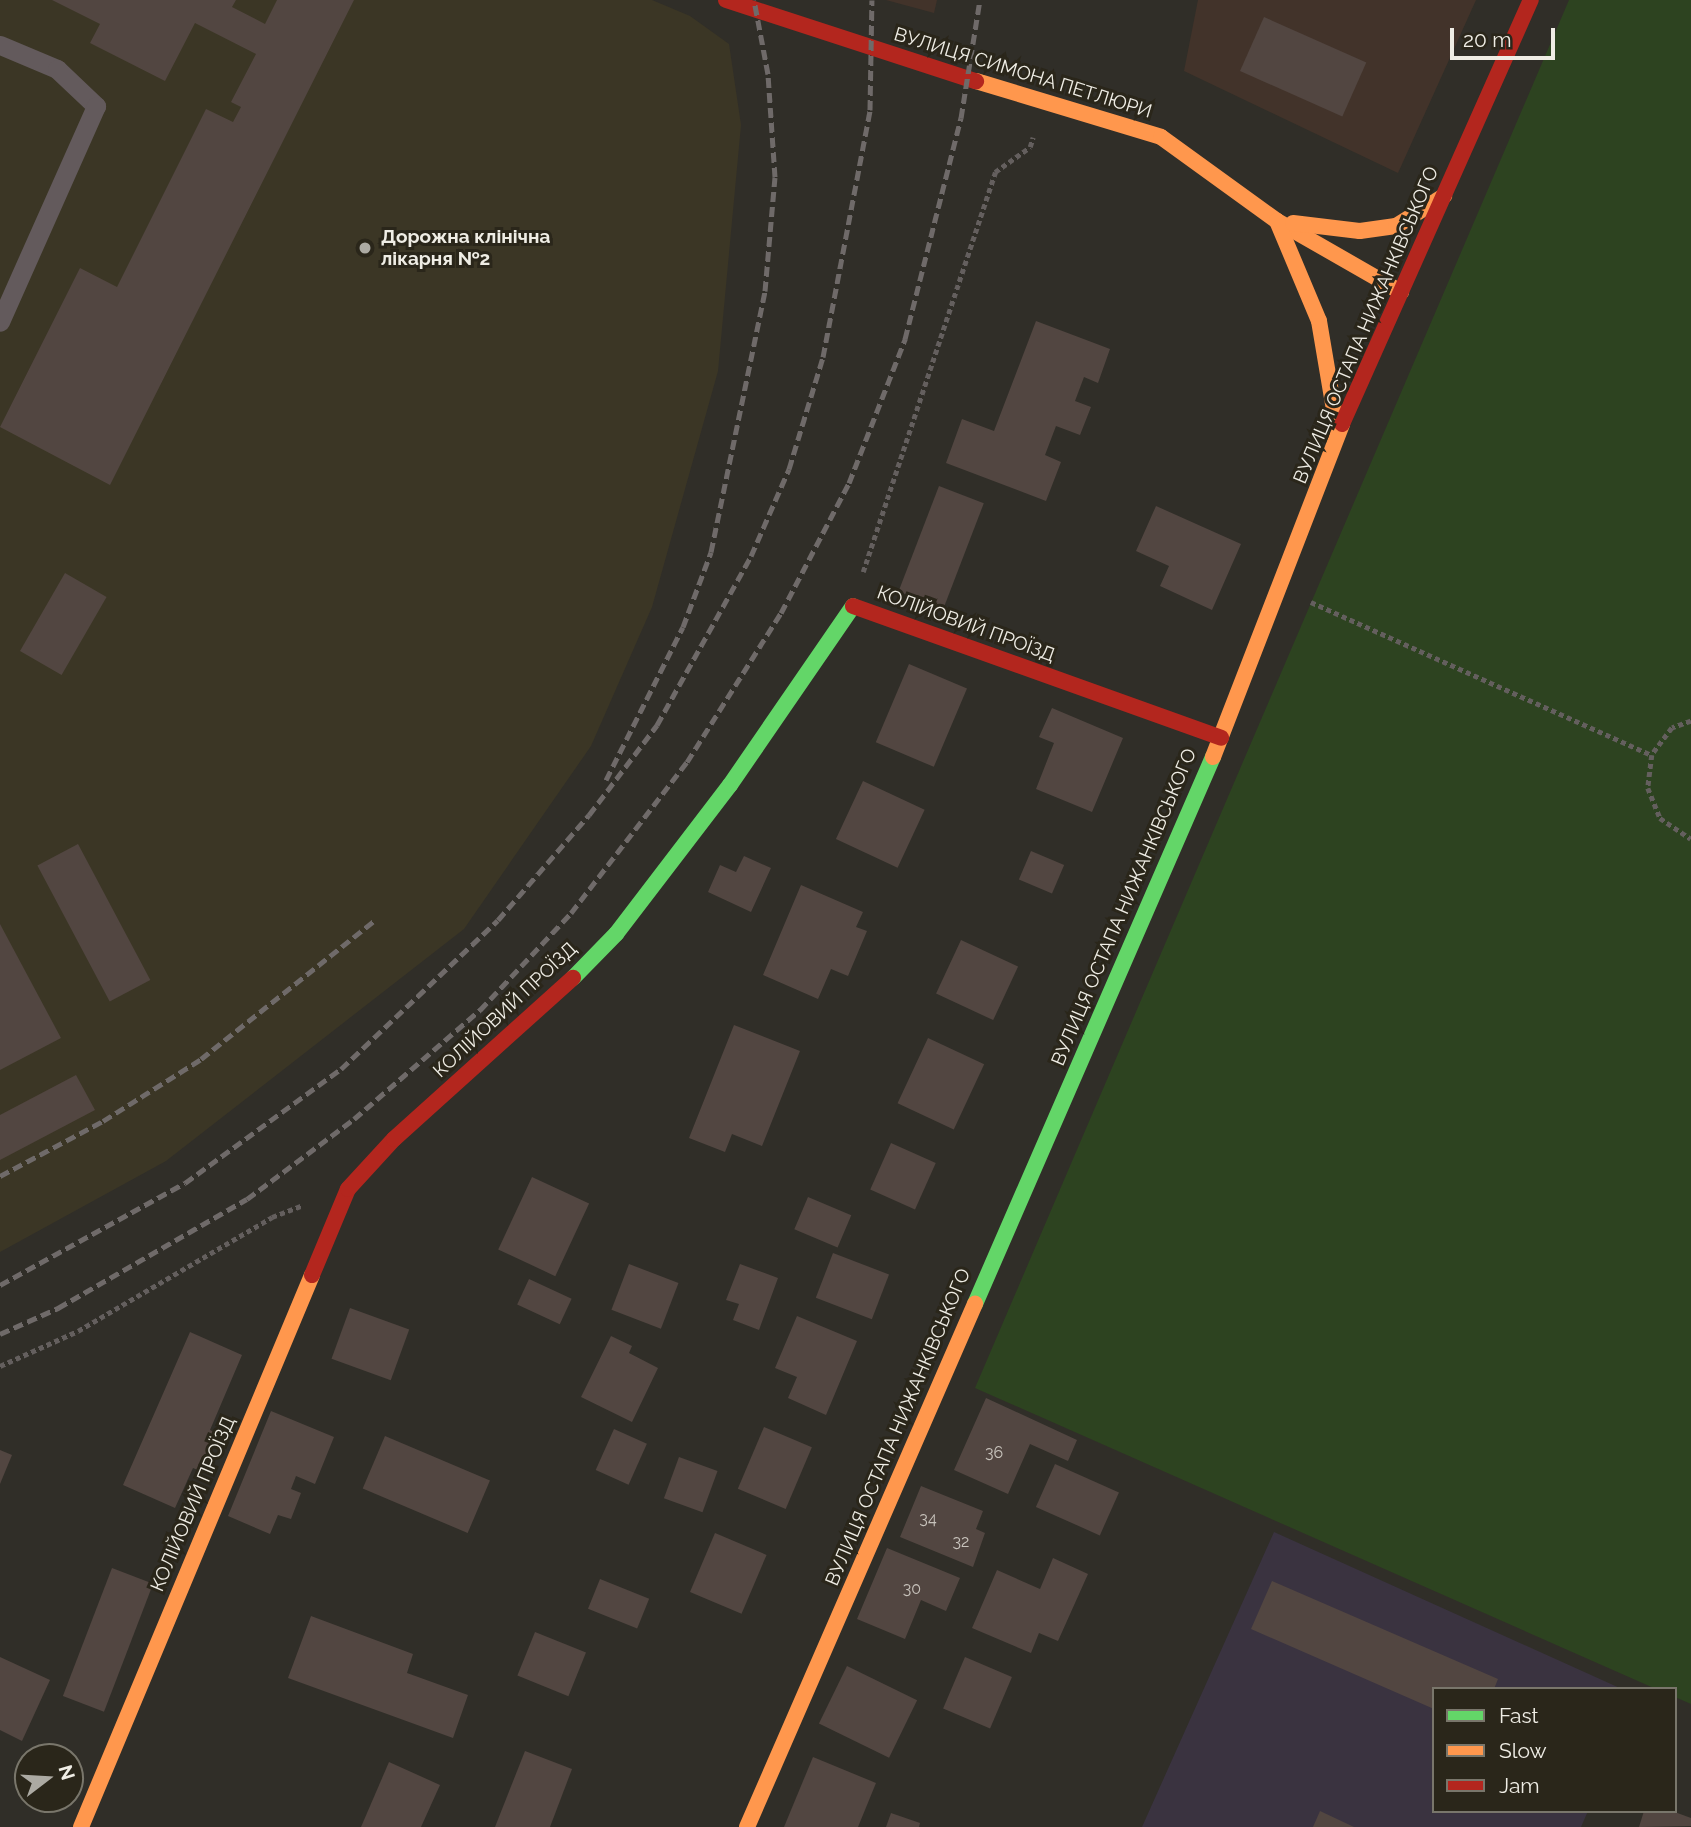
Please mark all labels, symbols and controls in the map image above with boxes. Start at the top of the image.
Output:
scale bar [1453,14,1558,58]
street label: ВУЛИЦЯ СИМОНА ПЕТЛЮРИ [891,23,1155,123]
text: 20 m [1463,27,1511,52]
street label: ВУЛИЦЯ ОСТАПА НИЖАНКІВСЬКОГО [1289,163,1443,487]
place label: Дорожна клінічна лікарня №2 [381,226,550,270]
marker: Дорожна клінічна лікарня №2 [355,238,375,258]
street label: КОЛІЙОВИЙ ПРОЇЗД [874,581,1058,667]
street label: ВУЛИЦЯ ОСТАПА НИЖАНКІВСЬКОГО [1047,745,1201,1069]
street label: КОЛІЙОВИЙ ПРОЇЗД [429,938,581,1082]
street label: ВУЛИЦЯ ОСТАПА НИЖАНКІВСЬКОГО [821,1265,975,1589]
street label: КОЛІЙОВИЙ ПРОЇЗД [146,1413,240,1595]
house number: 36 [985,1443,1003,1463]
house number: 34 [919,1509,937,1529]
house number: 32 [953,1532,969,1552]
house number: 30 [903,1579,921,1599]
legend [1432,1687,1677,1813]
text: Fast [1499,1703,1539,1728]
text: Slow [1499,1738,1547,1763]
north arrow [14,1743,84,1813]
text: N [55,1762,80,1783]
text: Jam [1499,1773,1540,1798]

